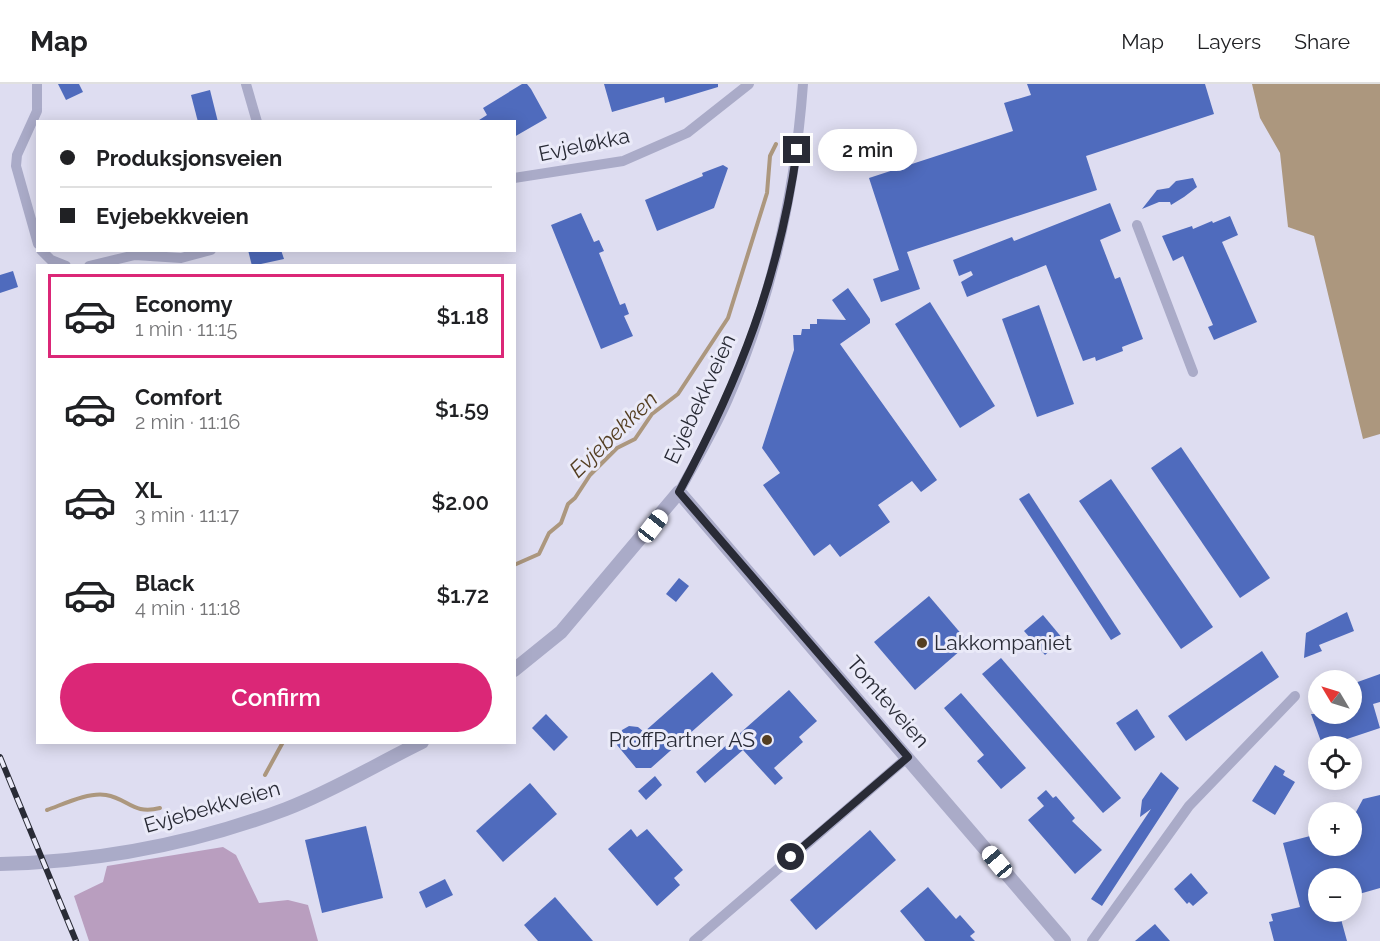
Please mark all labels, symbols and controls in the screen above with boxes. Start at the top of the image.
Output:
text: Map [30,25,88,58]
text: Map [1121,29,1164,54]
text: Layers [1197,29,1261,54]
text: Share [1294,29,1350,54]
street label: Evjeløkka [536,123,632,166]
callout: 2 min [818,129,917,171]
route end [783,136,810,163]
text: 2 min [842,138,893,162]
text: Produksjonsveien [96,145,282,171]
text: Evjebekkveien [96,203,249,229]
icon: car [63,289,117,343]
text: Economy [135,291,233,317]
text: $1.18 [437,303,489,329]
text: 1 min · 11:15 [135,317,237,341]
street label: Evjebekkveien [659,330,741,468]
icon: car [63,382,117,436]
text: Comfort [135,384,222,410]
water label: Evjebekken [564,386,662,482]
text: $1.59 [435,396,489,422]
text: 2 min · 11:16 [135,410,240,434]
icon: car [63,475,117,529]
text: XL [135,477,162,503]
text: $2.00 [431,489,489,515]
text: 3 min · 11:17 [135,503,239,527]
car [635,506,671,546]
icon: car [63,568,117,622]
text: Black [135,570,194,596]
text: $1.72 [436,582,489,608]
text: 4 min · 11:18 [135,596,241,620]
place label: Lakkompaniet [934,630,1072,655]
marker: Lakkompaniet [915,636,929,650]
street label: Tomteveien [842,651,935,753]
button: Confirm [60,663,492,732]
north arrow [1308,670,1362,724]
map controls [1308,670,1362,922]
place label: ProffPartner AS [609,727,755,752]
marker: ProffPartner AS [760,733,774,747]
button: locate [1308,736,1362,790]
street label: Evjebekkveien [141,775,283,838]
button: + [1308,802,1362,856]
car [979,842,1015,882]
route start [777,843,804,870]
button: − [1308,868,1362,922]

